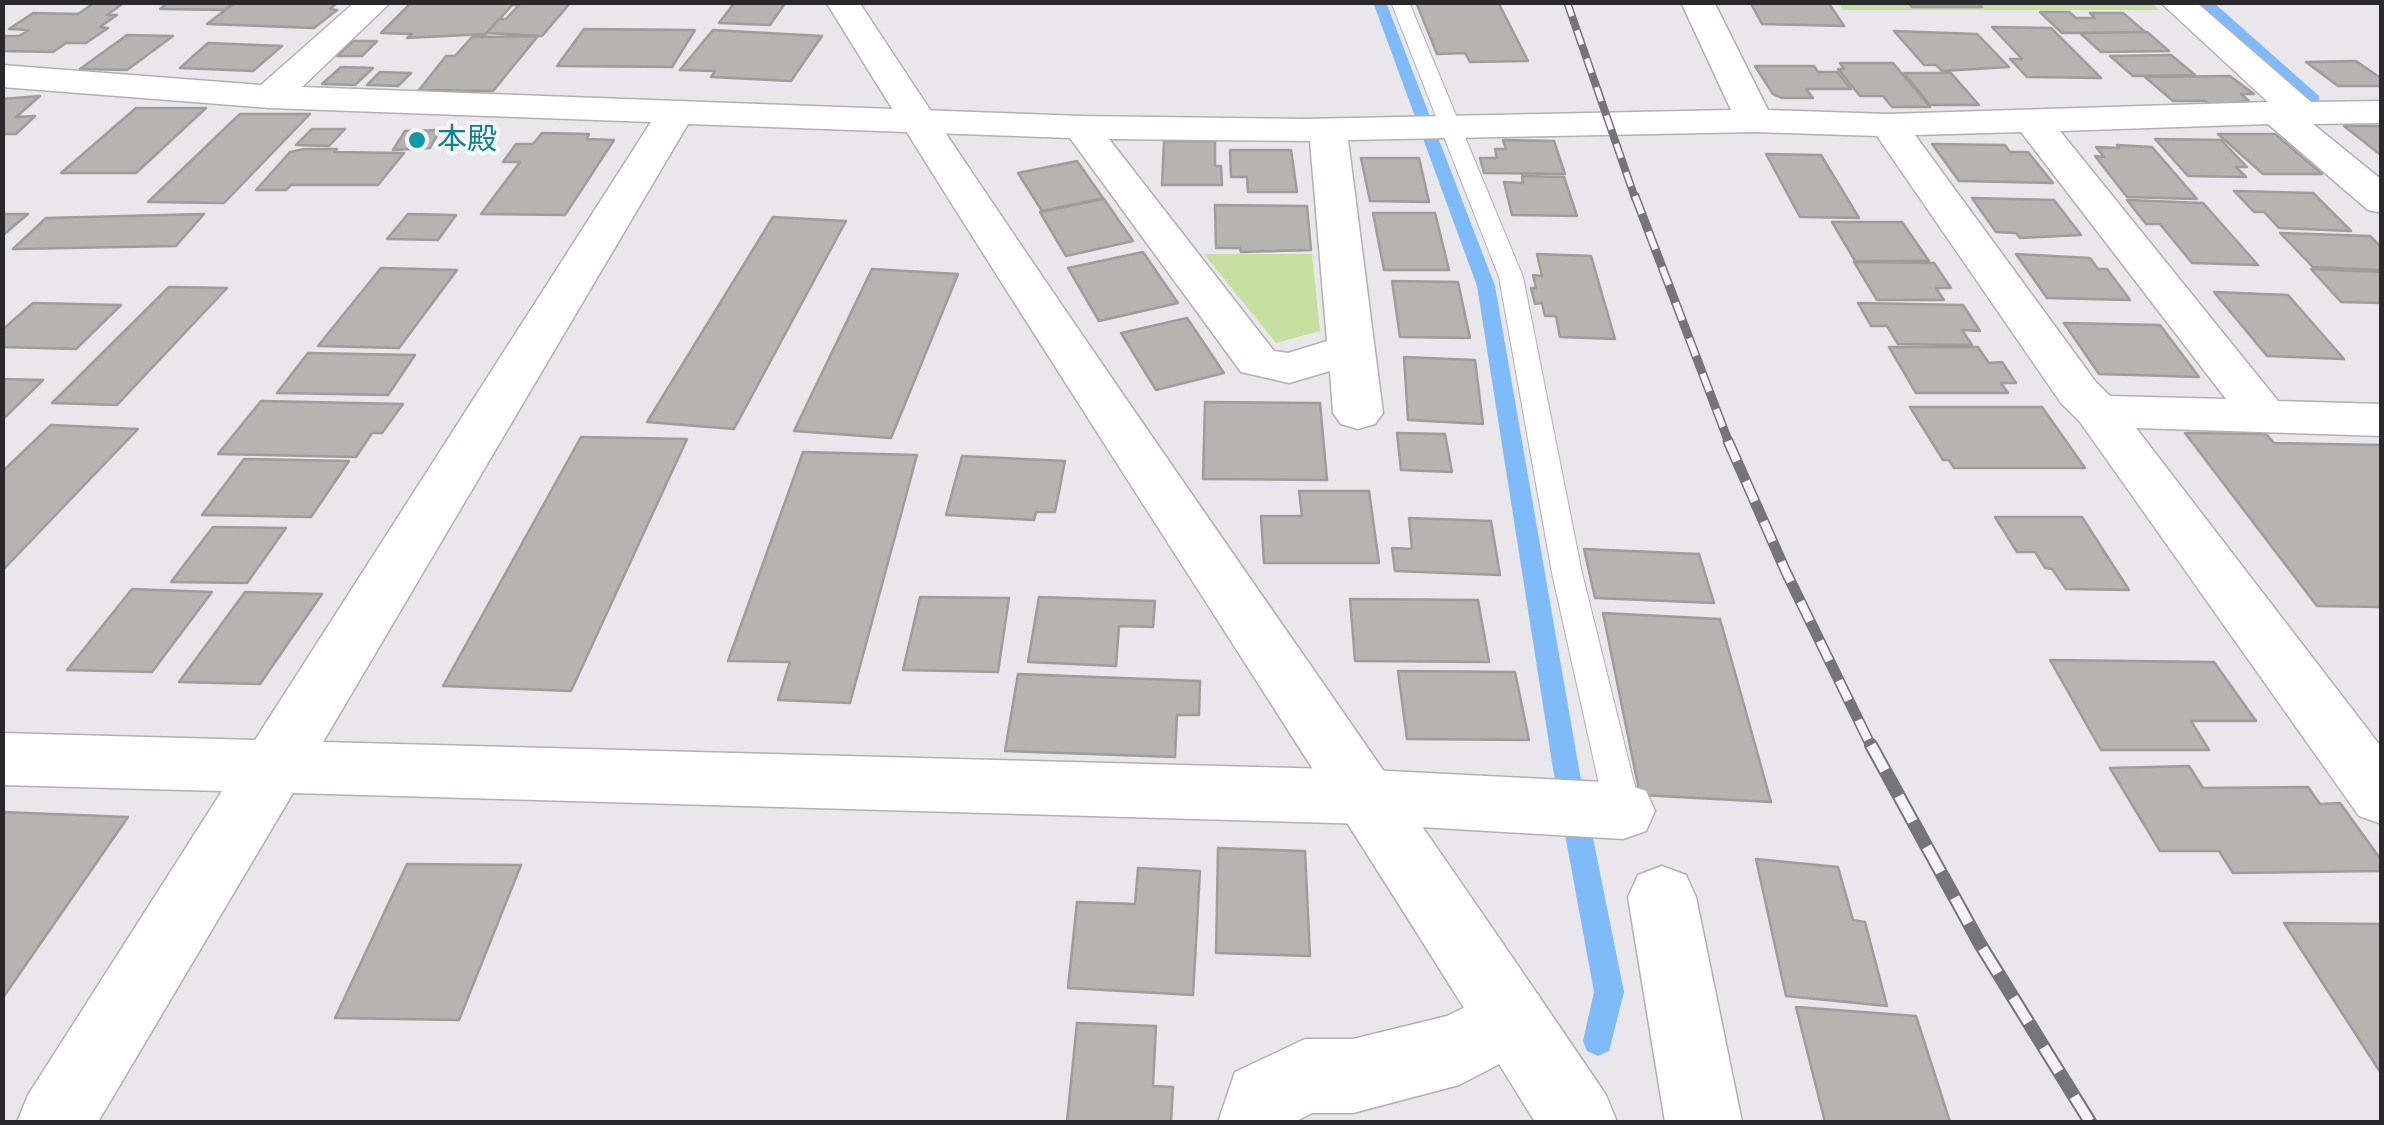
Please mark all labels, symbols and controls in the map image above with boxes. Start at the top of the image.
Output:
place label: 本殿 [437,122,497,158]
marker: 本殿 [406,129,428,151]

